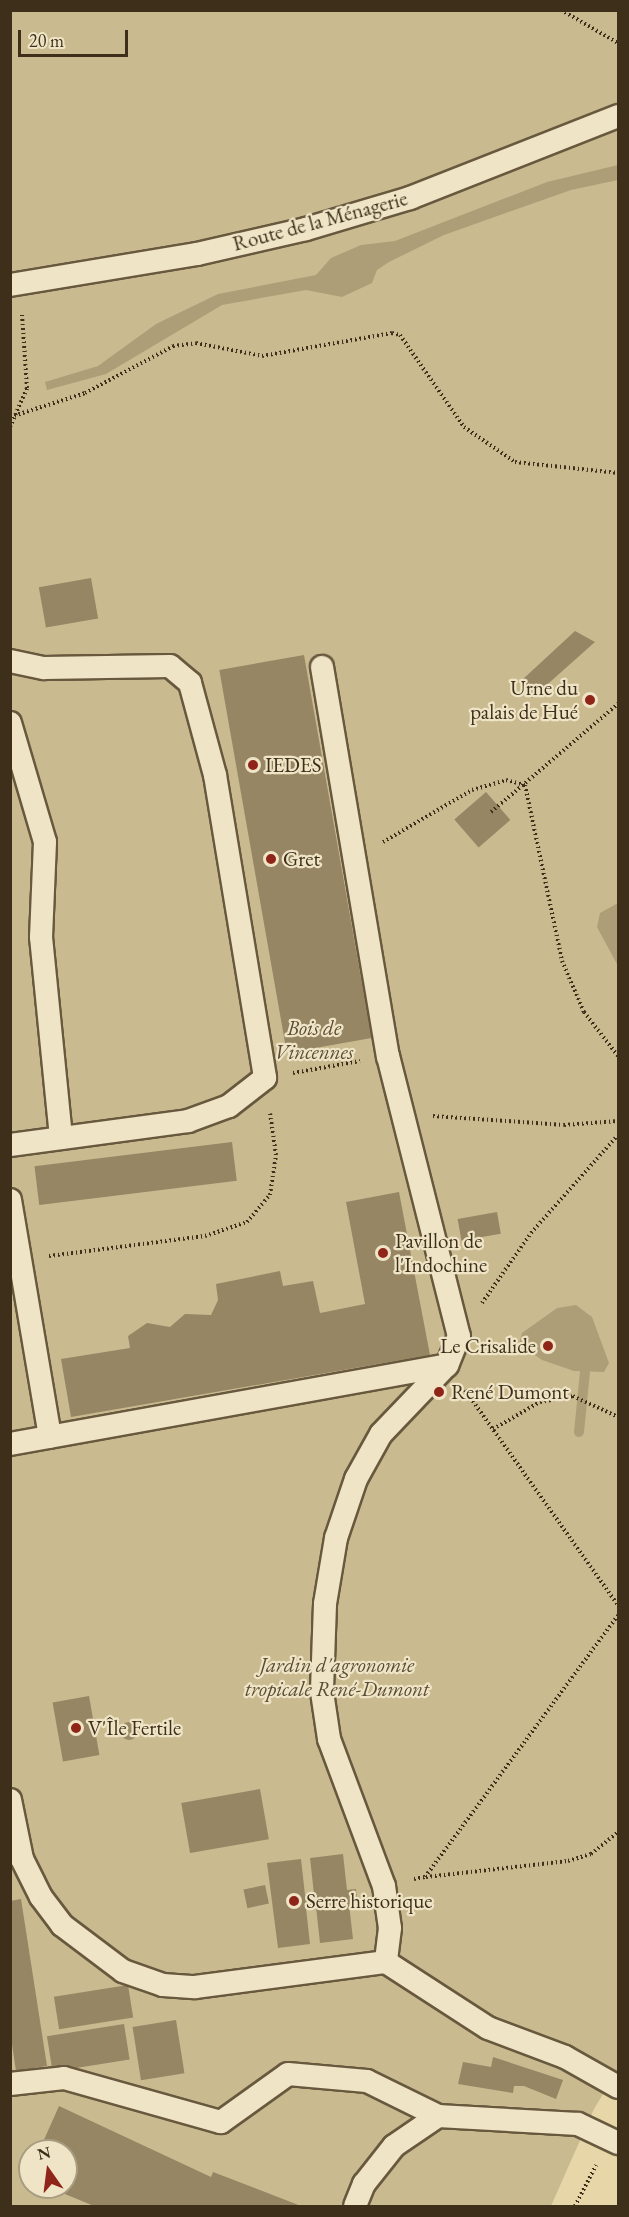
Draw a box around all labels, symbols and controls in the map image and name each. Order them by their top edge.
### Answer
scale bar [21,18,130,56]
text: 20 m [29,29,64,52]
street label: Route de la Ménagerie [230,186,410,256]
place label: Urne du palais de Hué [470,675,578,725]
marker: Urne du palais de Hué [583,693,597,707]
place label: IEDES [265,752,321,778]
marker: IEDES [246,758,260,772]
place label: Gret [283,846,320,872]
marker: Gret [264,852,278,866]
park label: Bois de Vincennes [275,1015,353,1065]
place label: Pavillon de l'Indochine [395,1228,487,1278]
marker: Pavillon de l'Indochine [376,1246,390,1260]
place label: Le Crisalide [440,1333,536,1359]
marker: Le Crisalide [541,1339,555,1353]
place label: René Dumont [451,1379,569,1405]
marker: René Dumont [432,1385,446,1399]
park label: Jardin d'agronomie tropicale René-Dumont [245,1652,429,1702]
place label: V'Île Fertile [88,1715,181,1741]
marker: V'Île Fertile [69,1721,83,1735]
place label: Serre historique [306,1888,432,1914]
marker: Serre historique [287,1894,301,1908]
north arrow [18,2139,78,2199]
text: N [35,2141,53,2165]

